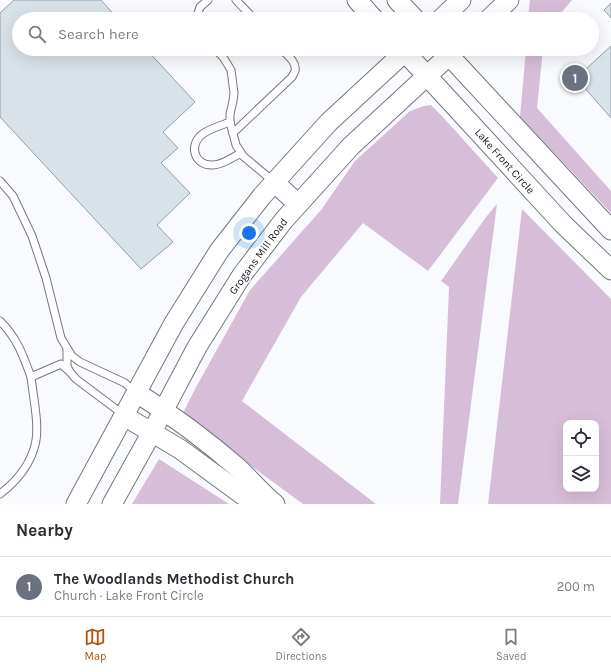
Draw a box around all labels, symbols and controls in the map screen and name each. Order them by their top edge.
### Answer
search box [12,12,599,56]
icon: search [26,23,48,45]
text: Search here [58,25,139,43]
pin: 1 [562,63,588,93]
street label: Lake Front Circle [472,126,538,197]
street label: Grogans Mill Road [226,216,290,297]
your location [239,223,259,243]
map controls [563,420,599,492]
button: locate [563,420,599,456]
button: layers [563,456,599,492]
text: Nearby [16,520,73,540]
text: The Woodlands Methodist Church [54,570,294,588]
text: 1 [27,579,31,594]
text: 200 m [557,579,595,594]
text: Church · Lake Front Circle [54,588,204,603]
tab: Map [84,626,106,663]
tab: Directions [275,626,327,663]
tab: Saved [496,626,527,663]

